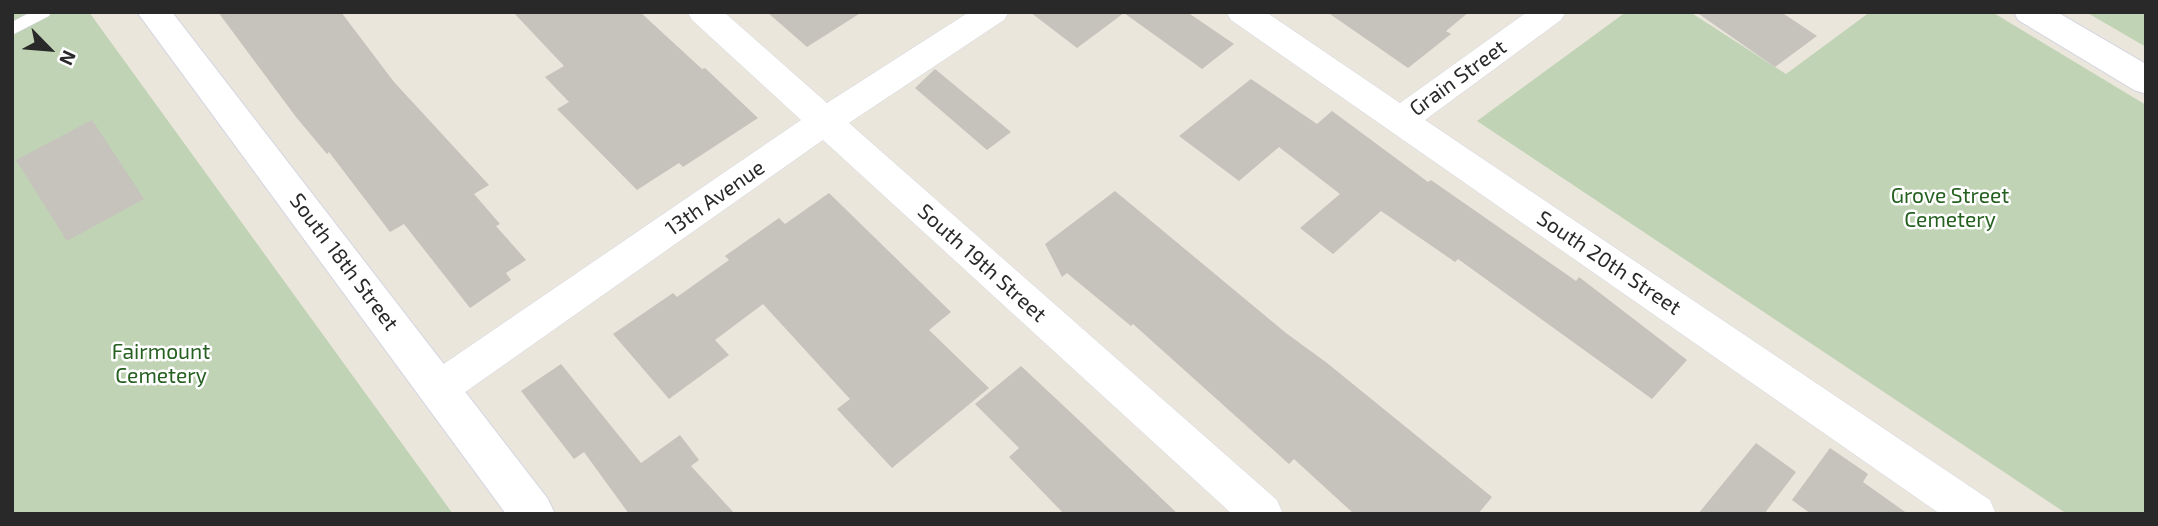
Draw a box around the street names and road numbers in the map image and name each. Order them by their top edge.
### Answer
street label: Grain Street [1405,34,1511,122]
street label: 13th Avenue [661,155,769,241]
street label: South 18th Street [284,189,404,335]
street label: South 19th Street [913,199,1051,327]
street label: South 20th Street [1532,206,1686,320]

